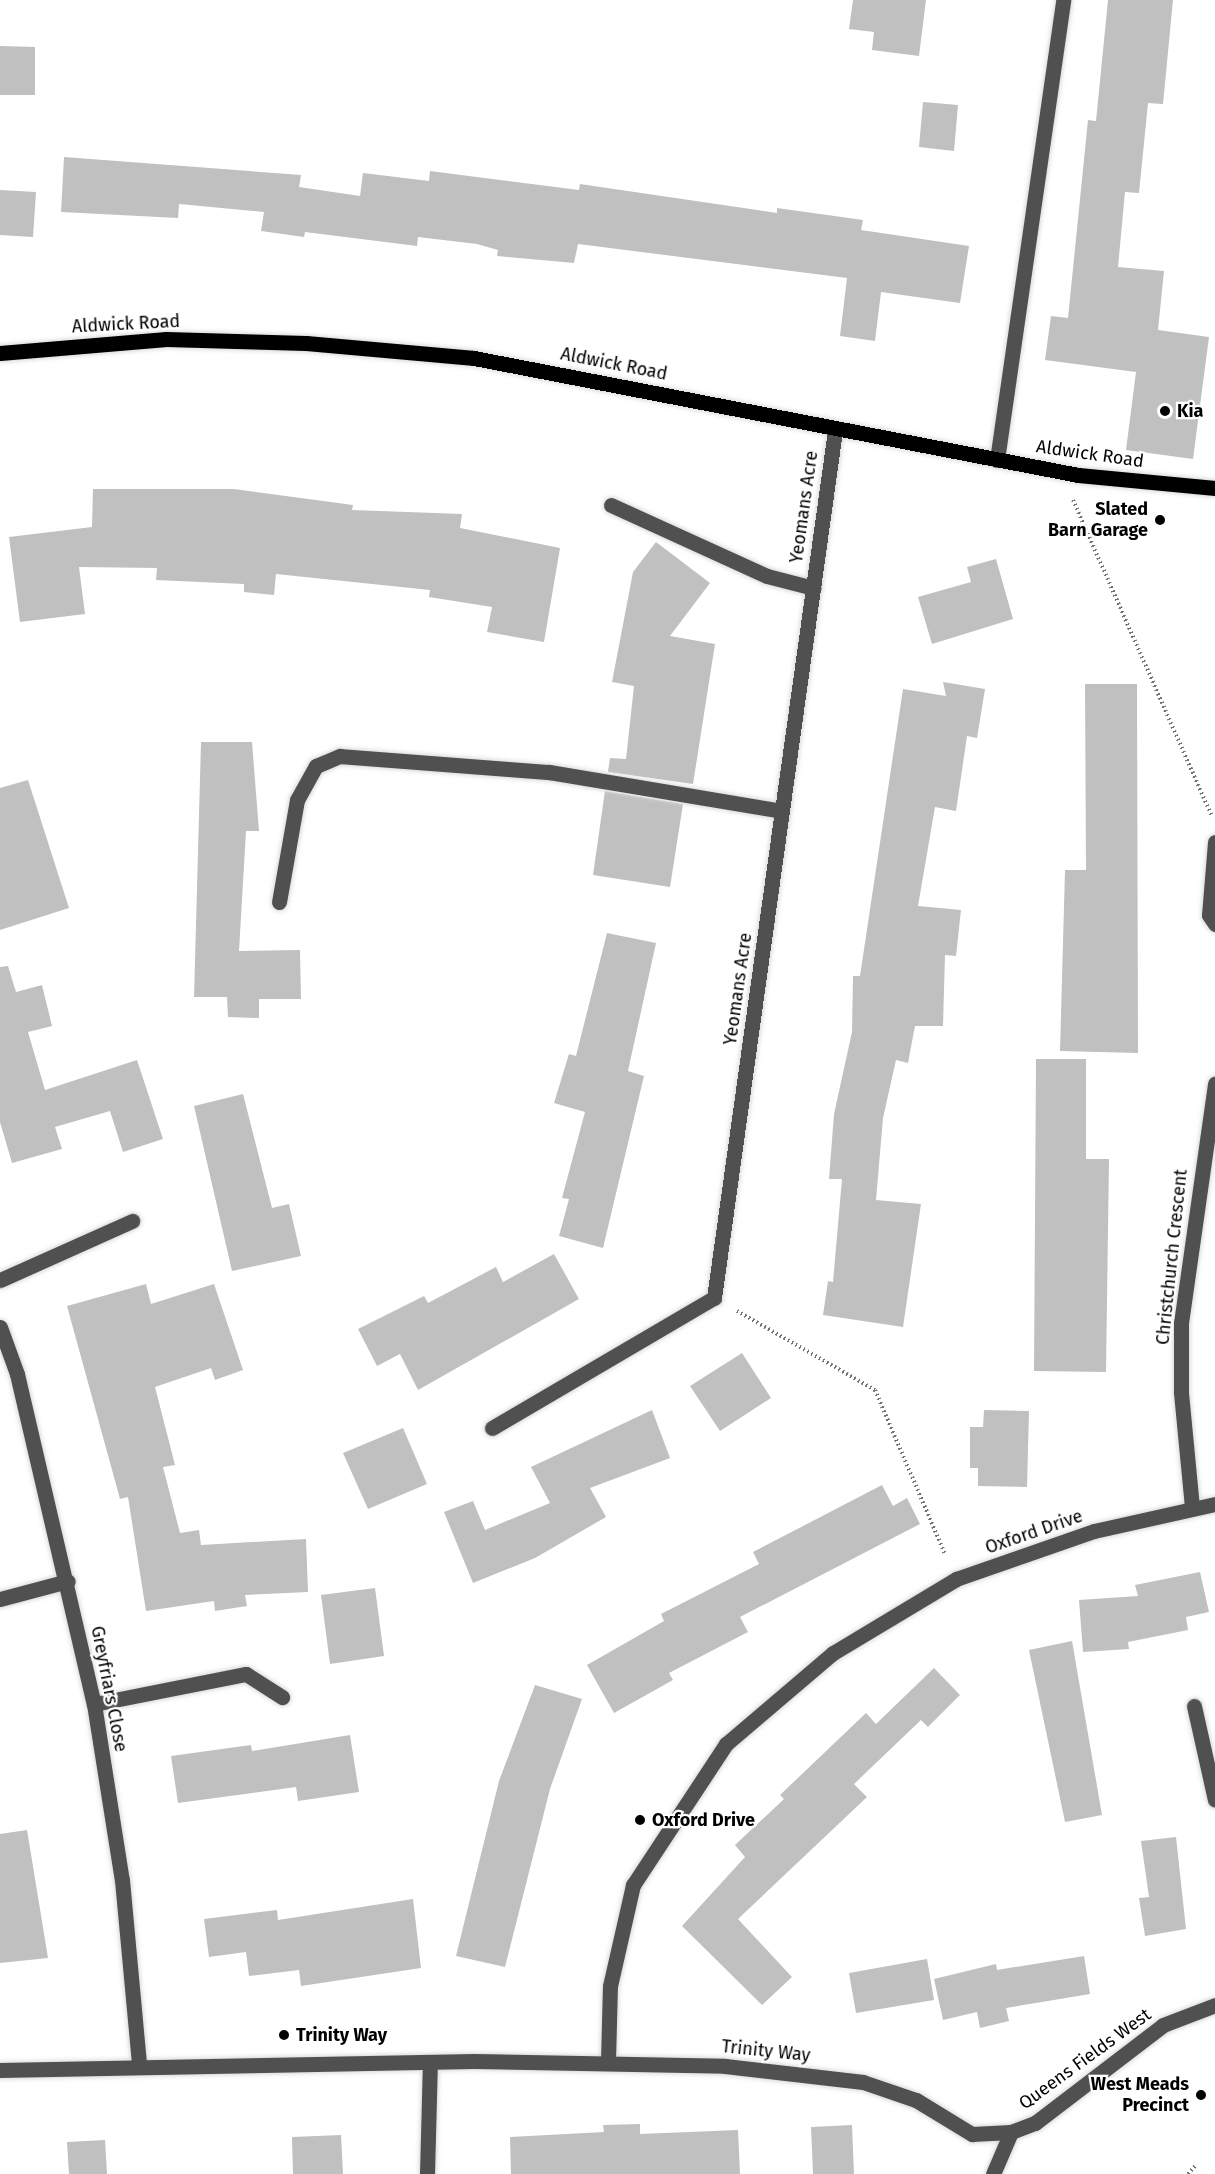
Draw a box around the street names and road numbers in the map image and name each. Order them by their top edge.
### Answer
street label: Aldwick Road [71,310,181,338]
street label: Aldwick Road [559,343,669,385]
street label: Aldwick Road [1035,436,1145,472]
street label: Yeomans Acre [785,449,823,565]
street label: Yeomans Acre [719,931,757,1047]
street label: Christchurch Crescent [1152,1168,1192,1346]
street label: Oxford Drive [982,1505,1086,1559]
street label: Greyfriars Close [86,1624,132,1754]
street label: Queens Fields West [1015,2004,1155,2114]
street label: Trinity Way [721,2036,811,2066]

